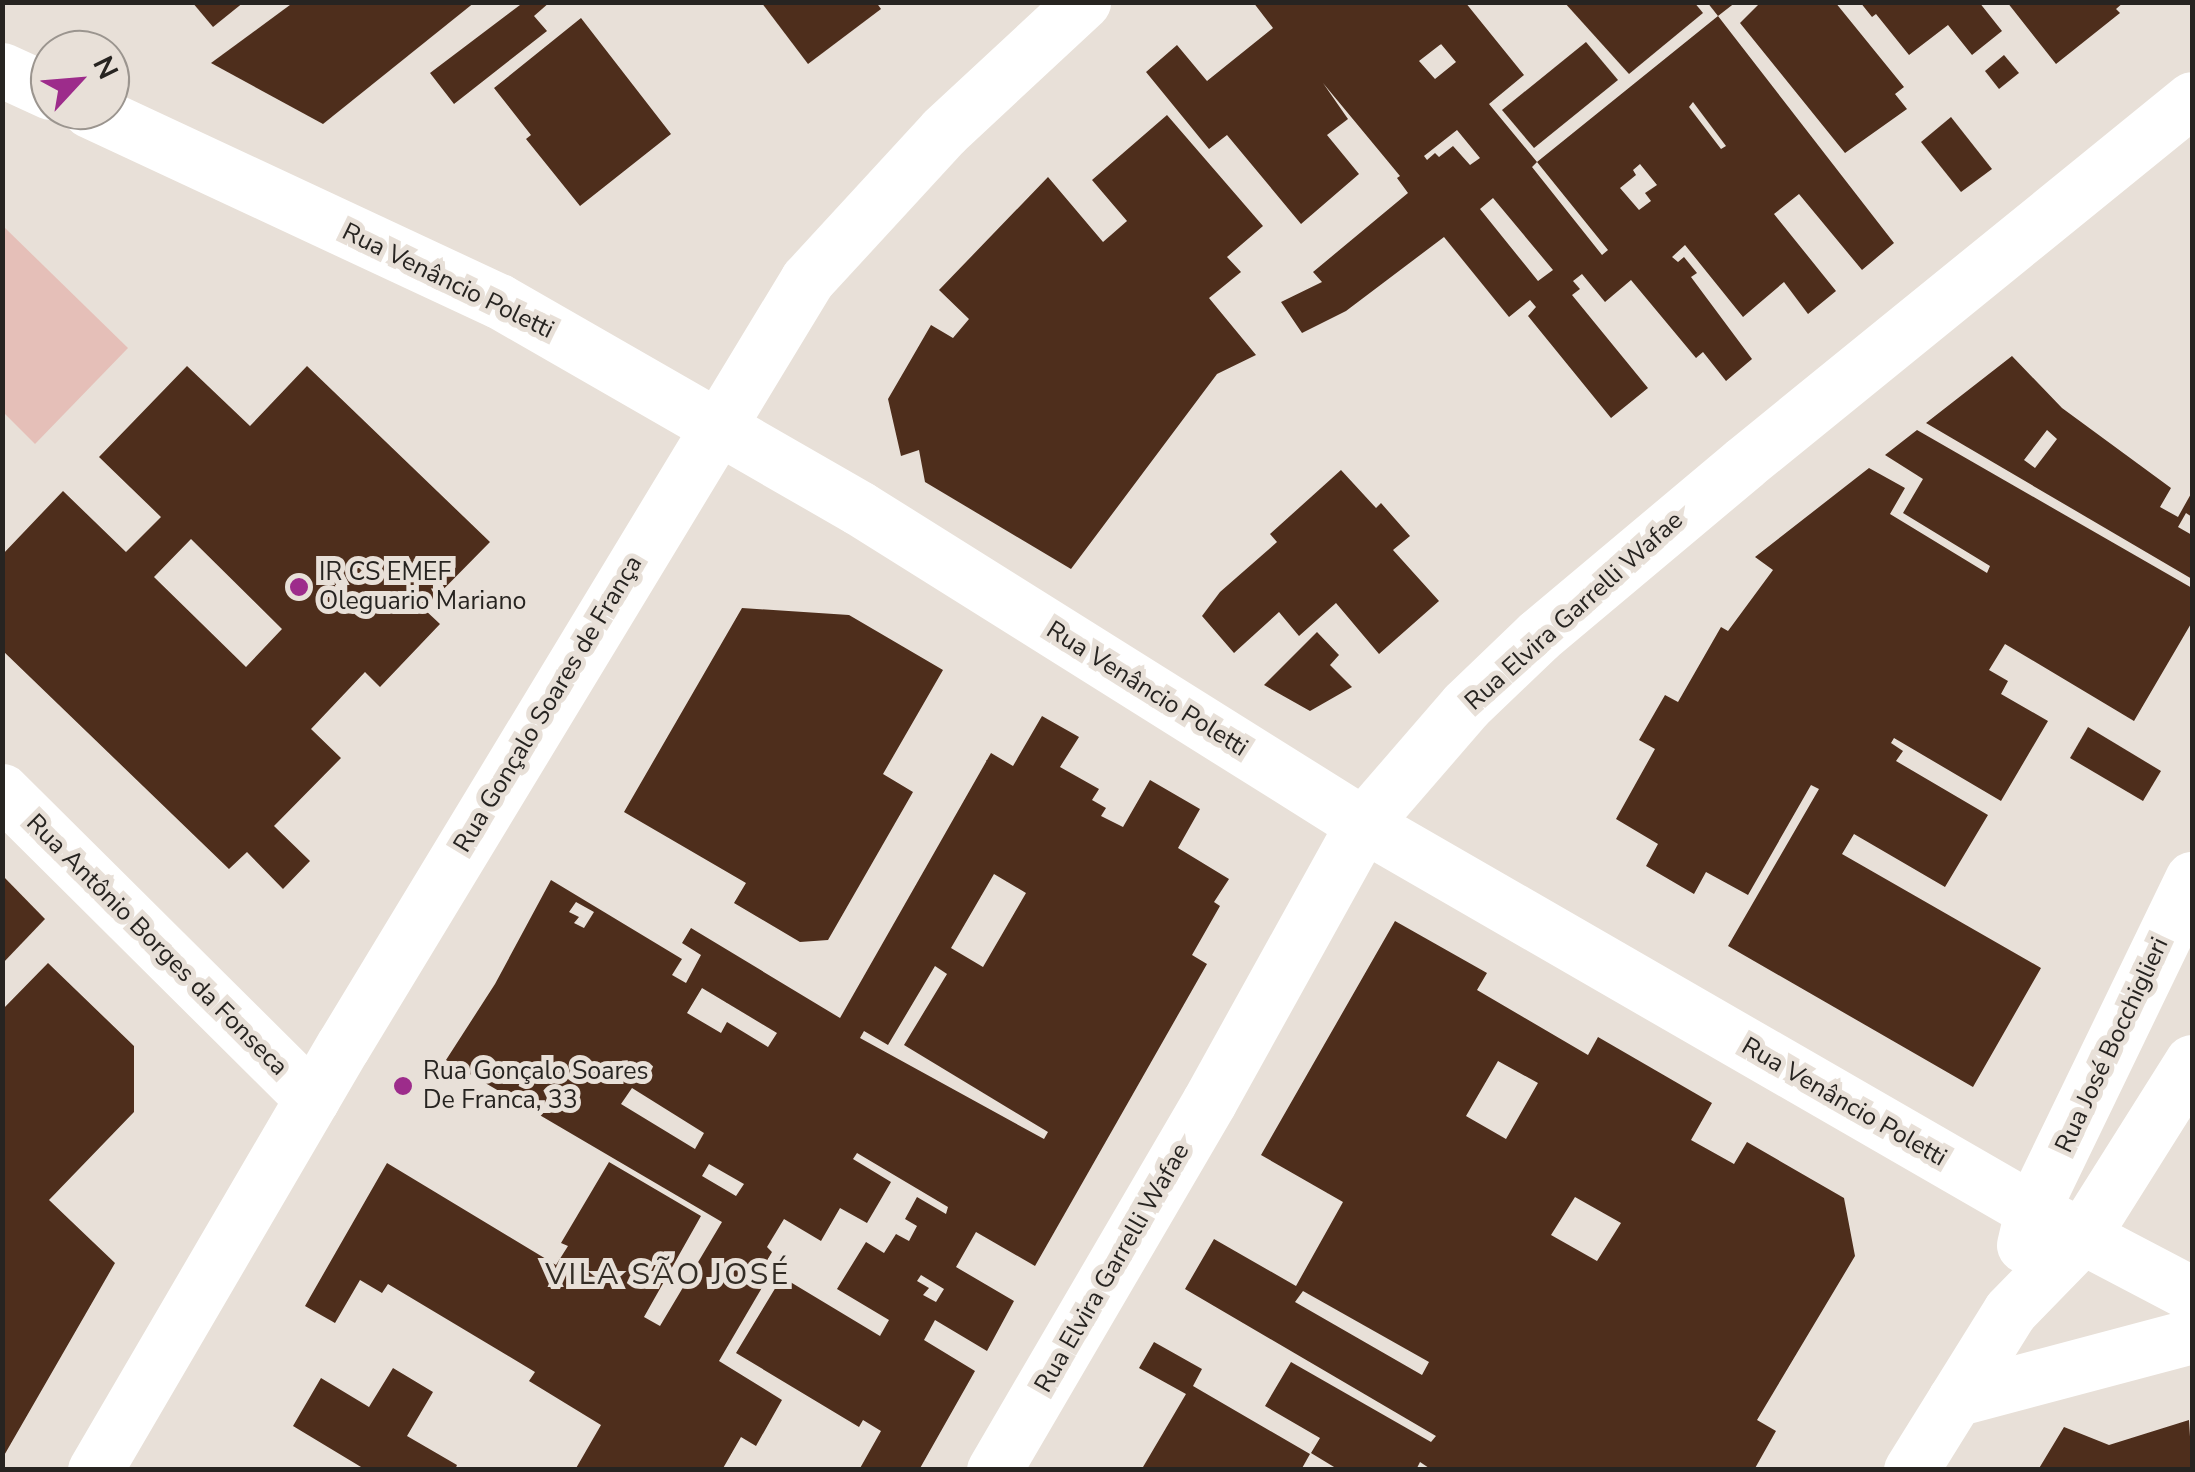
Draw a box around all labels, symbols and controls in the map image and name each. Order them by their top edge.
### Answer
north arrow [30,30,130,130]
text: N [83,50,127,85]
street label: Rua Venâncio Poletti [337,217,559,345]
street label: Rua Elvira Garrelli Wafae [1459,505,1689,717]
street label: Rua Gonçalo Soares de França [447,550,649,858]
place label: IR CS EMEF Oleguario Mariano [319,558,526,617]
marker: IR CS EMEF Oleguario Mariano [288,576,310,598]
street label: Rua Venâncio Poletti [1041,615,1253,763]
street label: Rua Antônio Borges da Fonseca [20,808,294,1082]
street label: Rua José Bocchiglieri [2049,933,2175,1157]
street label: Rua Venâncio Poletti [1736,1031,1952,1173]
place label: Rua Gonçalo Soares De Franca, 33 [423,1057,649,1116]
marker: Rua Gonçalo Soares De Franca, 33 [392,1075,414,1097]
street label: Rua Elvira Garrelli Wafae [1028,1138,1196,1398]
district label: VILA SÃO JOSÉ [545,1257,791,1293]

